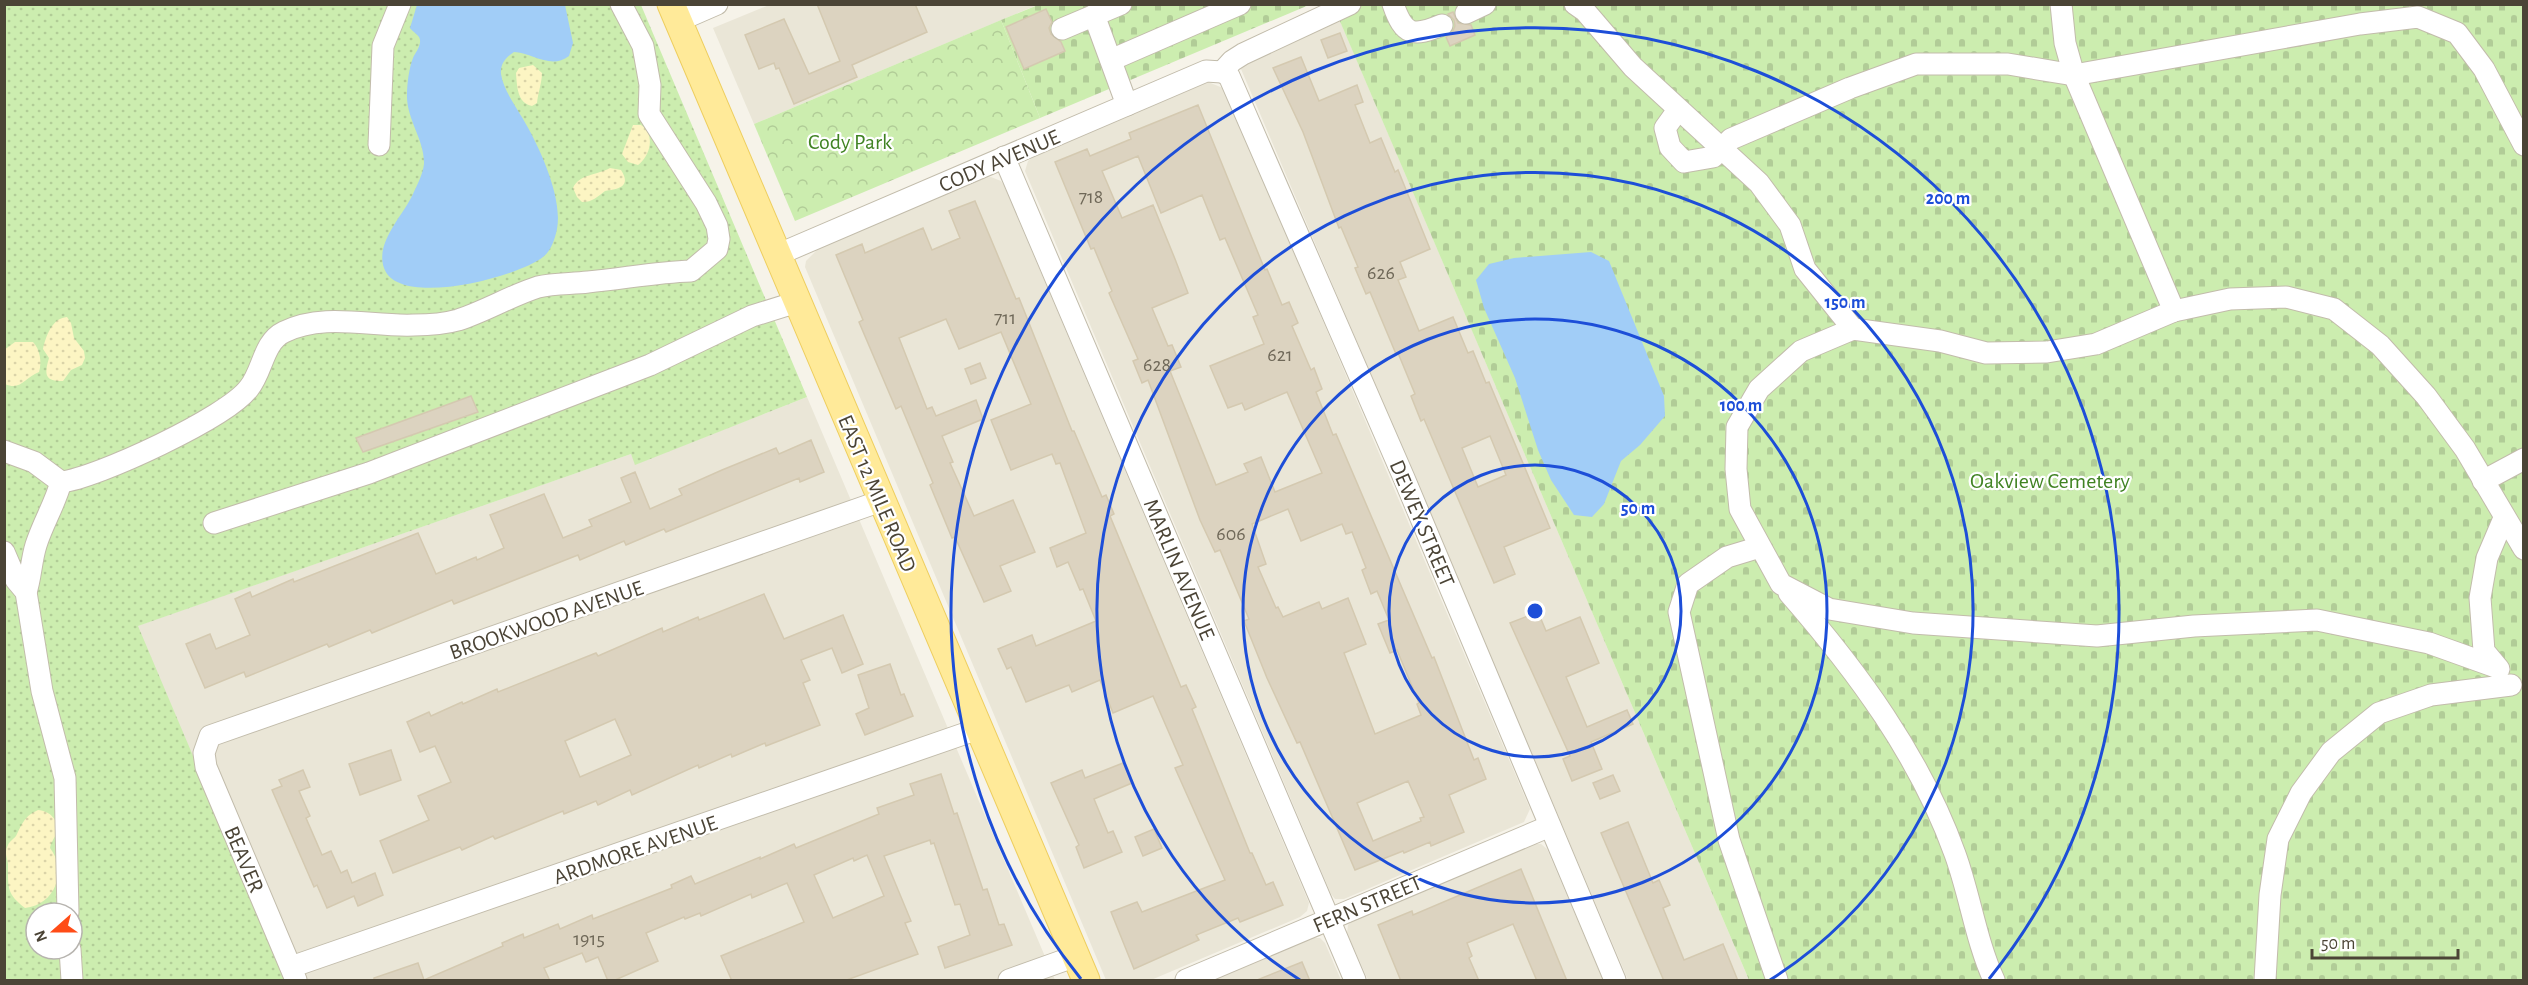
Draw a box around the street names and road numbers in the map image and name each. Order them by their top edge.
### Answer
street label: CODY AVENUE [936,125,1063,196]
street label: EAST 12 MILE ROAD [834,412,920,575]
street label: DEWEY STREET [1386,457,1459,590]
street label: MARLIN AVENUE [1140,496,1219,643]
street label: BROOKWOOD AVENUE [447,576,646,663]
street label: ARDMORE AVENUE [551,811,720,888]
street label: BEAVER [220,823,268,896]
street label: FERN STREET [1310,871,1425,937]

